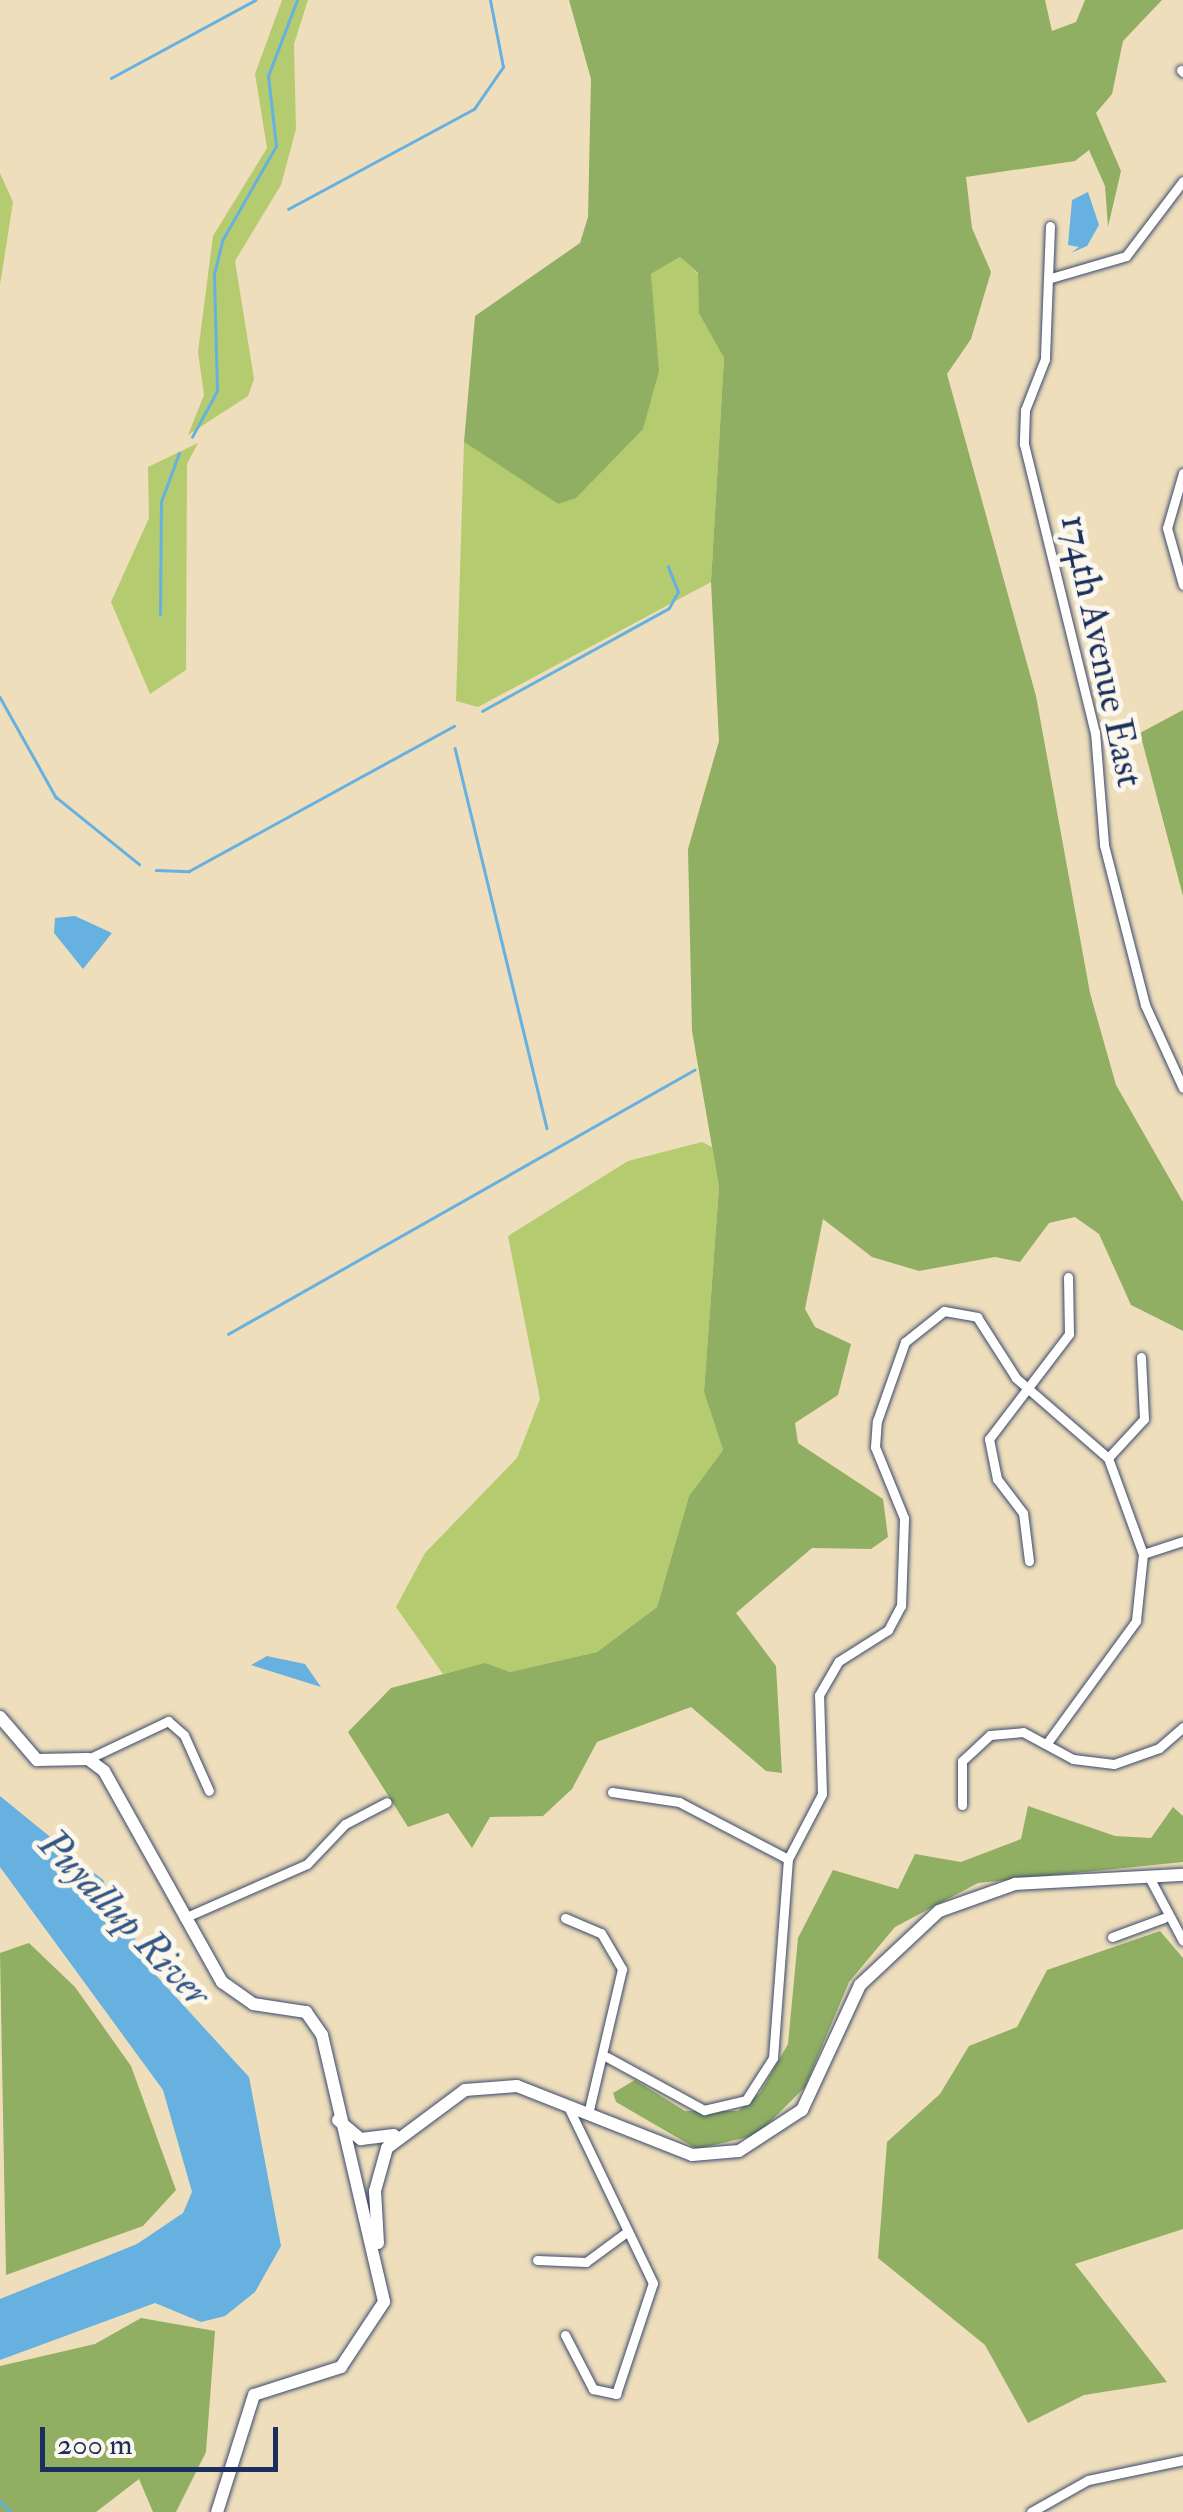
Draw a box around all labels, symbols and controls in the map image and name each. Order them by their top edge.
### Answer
street label: 174th Avenue East [1050,511,1152,791]
water label: Puyallup River [28,1821,220,2017]
scale bar [45,2407,282,2469]
text: 200 m [57,2426,133,2463]

